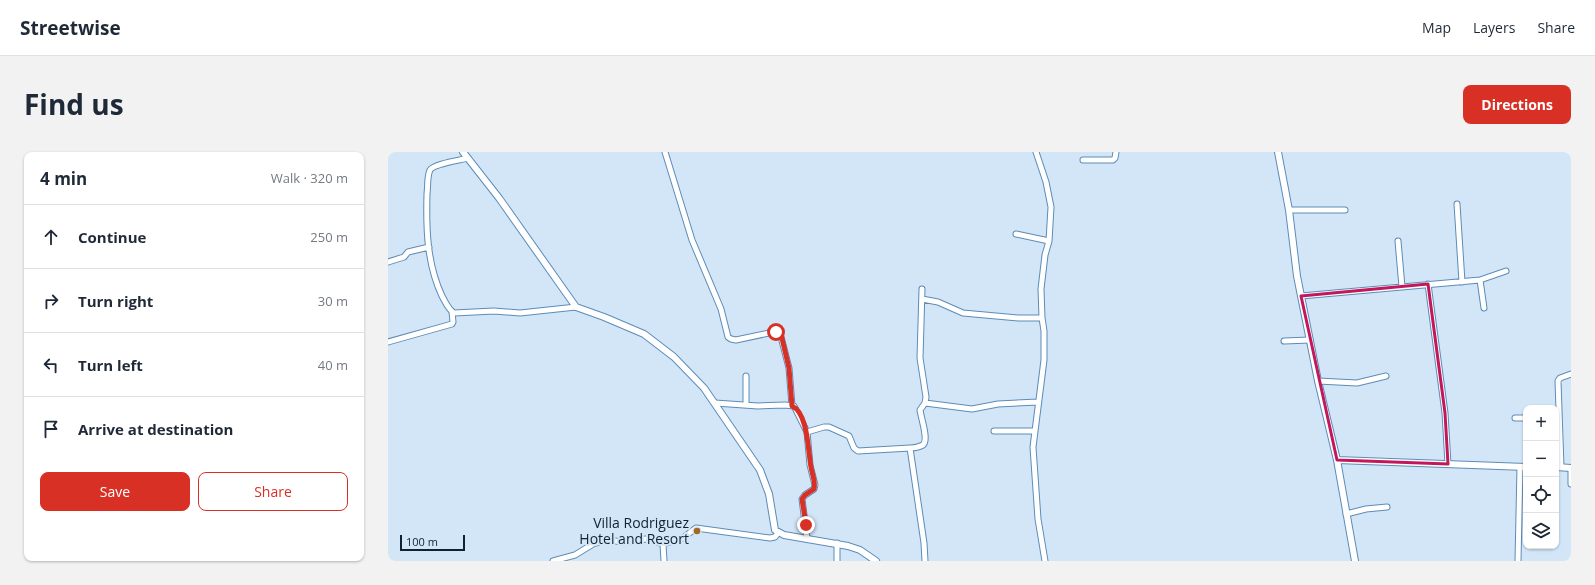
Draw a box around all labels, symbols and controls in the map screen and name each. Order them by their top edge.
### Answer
text: Streetwise [20,15,121,41]
text: Map [1422,18,1451,37]
text: Layers [1473,18,1515,37]
text: Share [1537,18,1575,37]
text: Find us [24,85,124,123]
button: Directions [1463,85,1571,124]
text: 4 min [40,167,87,190]
text: Walk · 320 m [271,169,348,187]
icon: ahead [40,226,62,248]
text: Continue [78,227,146,247]
text: 250 m [310,228,348,246]
icon: right [40,290,62,312]
text: Turn right [78,291,153,311]
text: 30 m [318,292,348,310]
route start [767,323,785,341]
icon: left [40,354,62,376]
text: Turn left [78,355,143,375]
text: 40 m [318,356,348,374]
map controls [1523,405,1559,549]
button: + [1523,405,1559,441]
icon: arrive [40,418,62,440]
text: Arrive at destination [78,419,233,439]
button: − [1523,441,1559,477]
button: Save [40,472,190,511]
button: Share [198,472,348,511]
button: locate [1523,477,1559,513]
place label: Villa Rodriguez Hotel and Resort [579,513,689,548]
button: layers [1523,513,1559,549]
route end [797,516,815,534]
marker: Villa Rodriguez Hotel and Resort [692,526,702,536]
scale bar [400,533,465,552]
text: 100 m [406,534,438,549]

